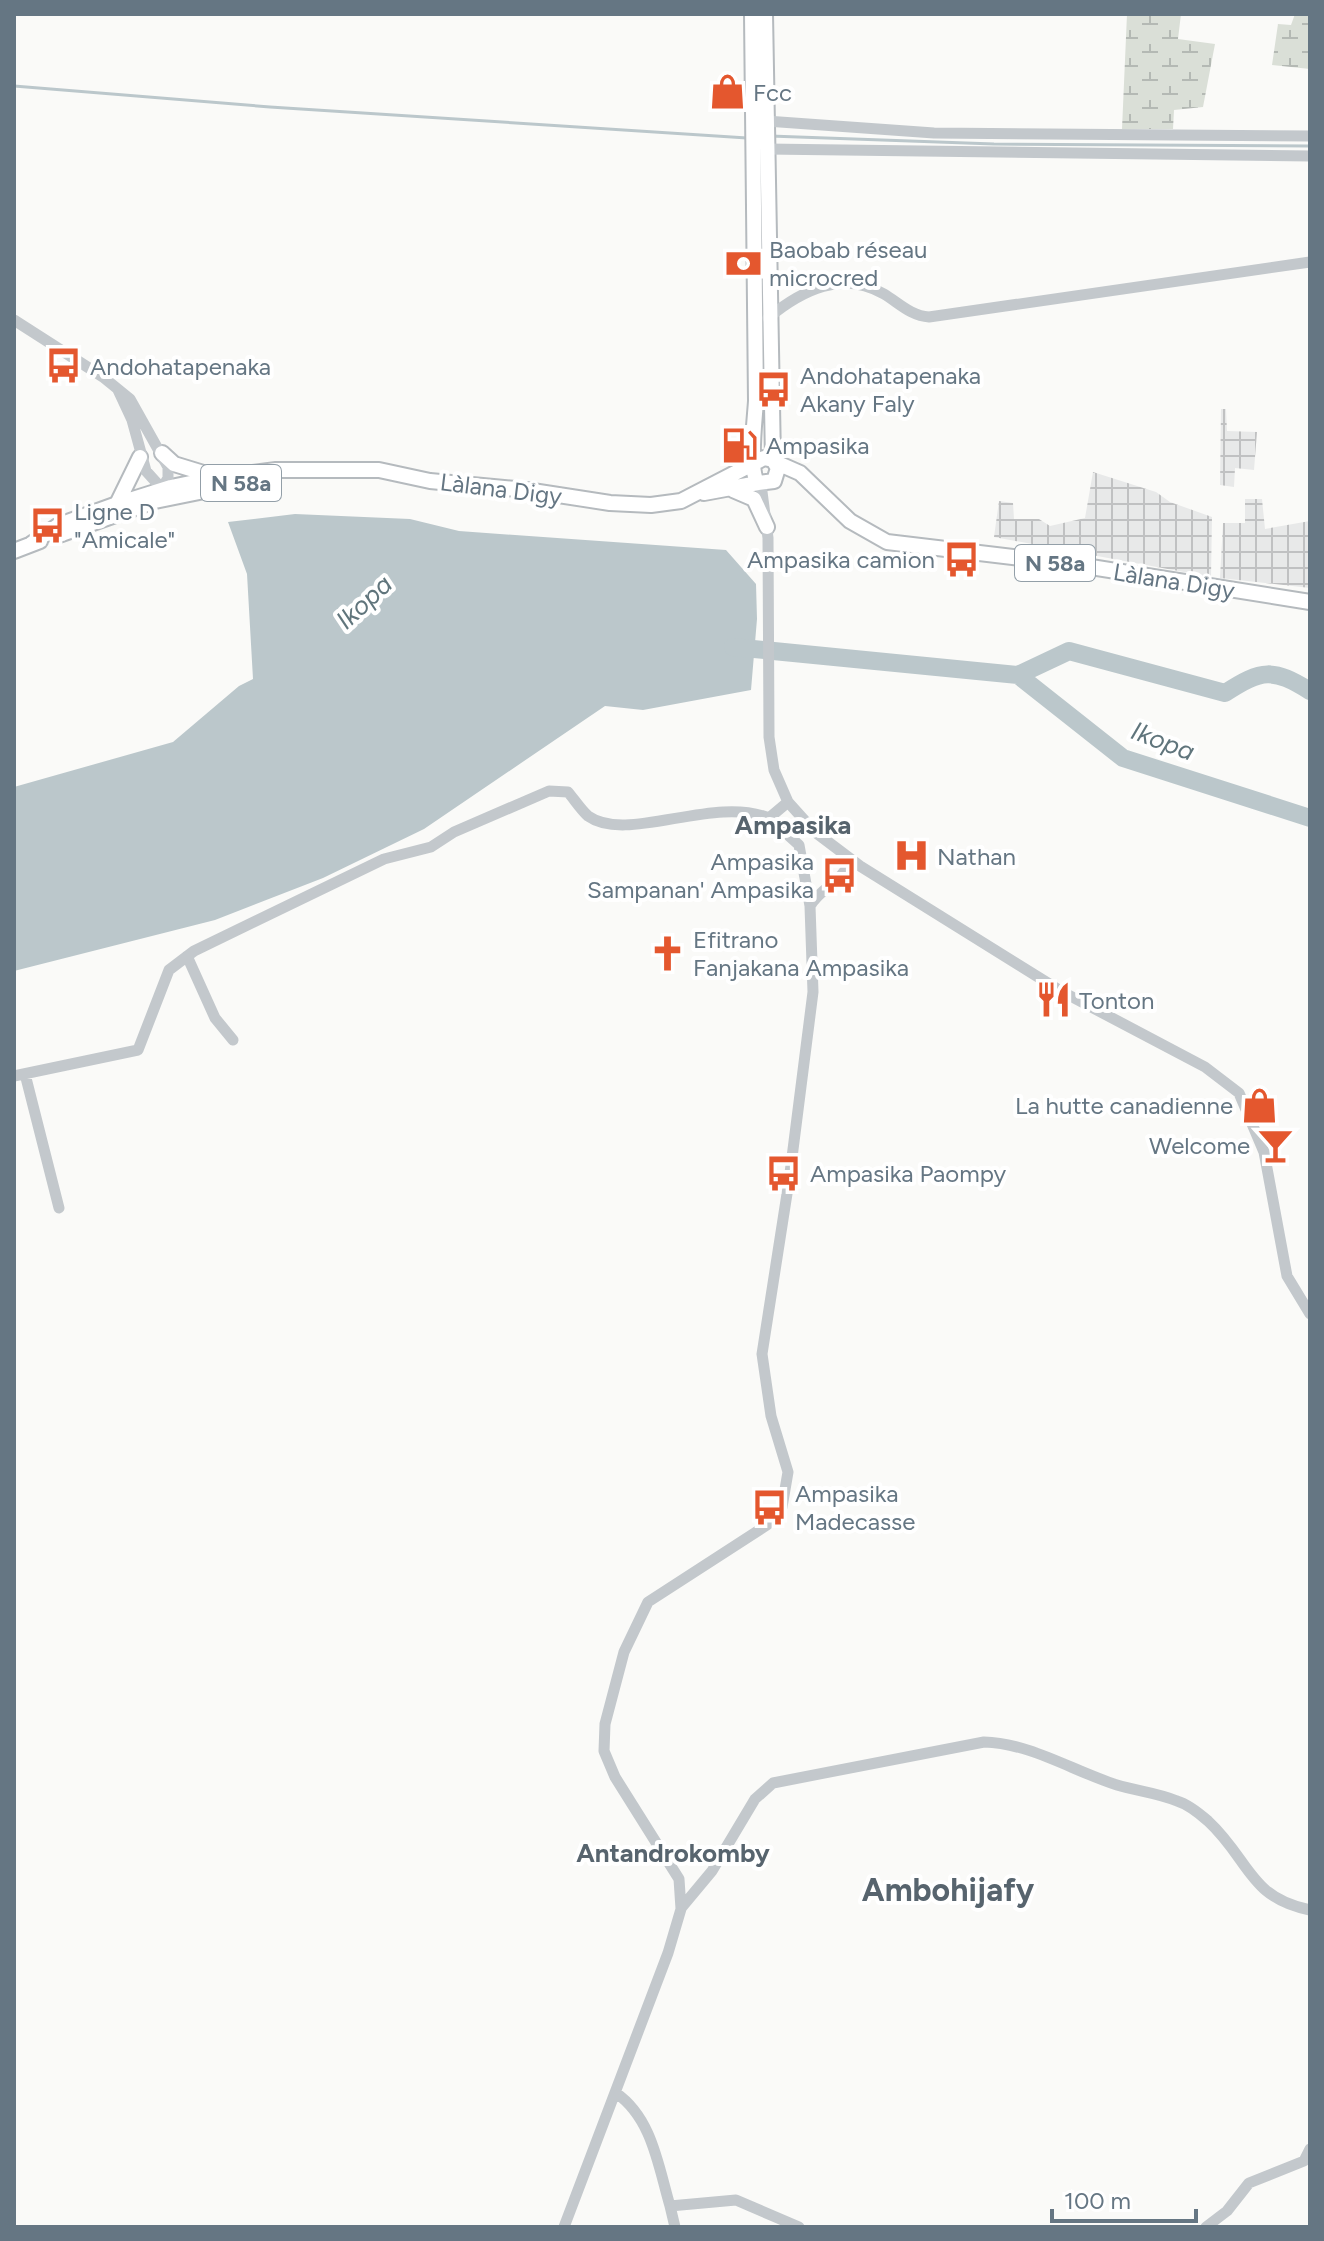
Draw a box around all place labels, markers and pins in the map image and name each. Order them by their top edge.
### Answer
shop icon: Fcc [708,73,746,111]
place label: Fcc [753,78,792,107]
place label: Baobab réseau microcred [769,235,927,292]
bank icon: Baobab réseau microcred [724,244,762,282]
bus stop icon: Andohatapenaka [45,347,83,385]
place label: Andohatapenaka [90,352,271,381]
place label: Andohatapenaka Akany Faly [800,361,981,418]
bus stop icon: Andohatapenaka Akany Faly [755,370,793,408]
fuel station icon: Ampasika [721,426,759,464]
place label: Ampasika [766,431,869,460]
place label: Ligne D "Amicale" [74,497,175,554]
bus stop icon: Ligne D "Amicale" [29,506,67,544]
bus stop icon: Ampasika camion [942,540,980,578]
place label: Ampasika camion [747,545,935,574]
hospital icon: Nathan [892,837,930,875]
place label: Nathan [937,842,1016,871]
place label: Ampasika Sampanan' Ampasika [587,847,814,904]
bus stop icon: Ampasika Sampanan' Ampasika [821,856,859,894]
place label: Efitrano Fanjakana Ampasika [693,925,909,982]
church icon: Efitrano Fanjakana Ampasika [648,934,686,972]
restaurant icon: Tonton [1034,981,1072,1019]
place label: Tonton [1079,986,1154,1015]
shop icon: La hutte canadienne [1240,1086,1278,1124]
place label: La hutte canadienne [1015,1091,1233,1120]
bar icon: Welcome [1257,1126,1295,1164]
place label: Welcome [1149,1131,1250,1160]
bus stop icon: Ampasika Paompy [765,1154,803,1192]
place label: Ampasika Paompy [810,1159,1006,1188]
place label: Ampasika Madecasse [795,1479,915,1536]
bus stop icon: Ampasika Madecasse [750,1488,788,1526]

